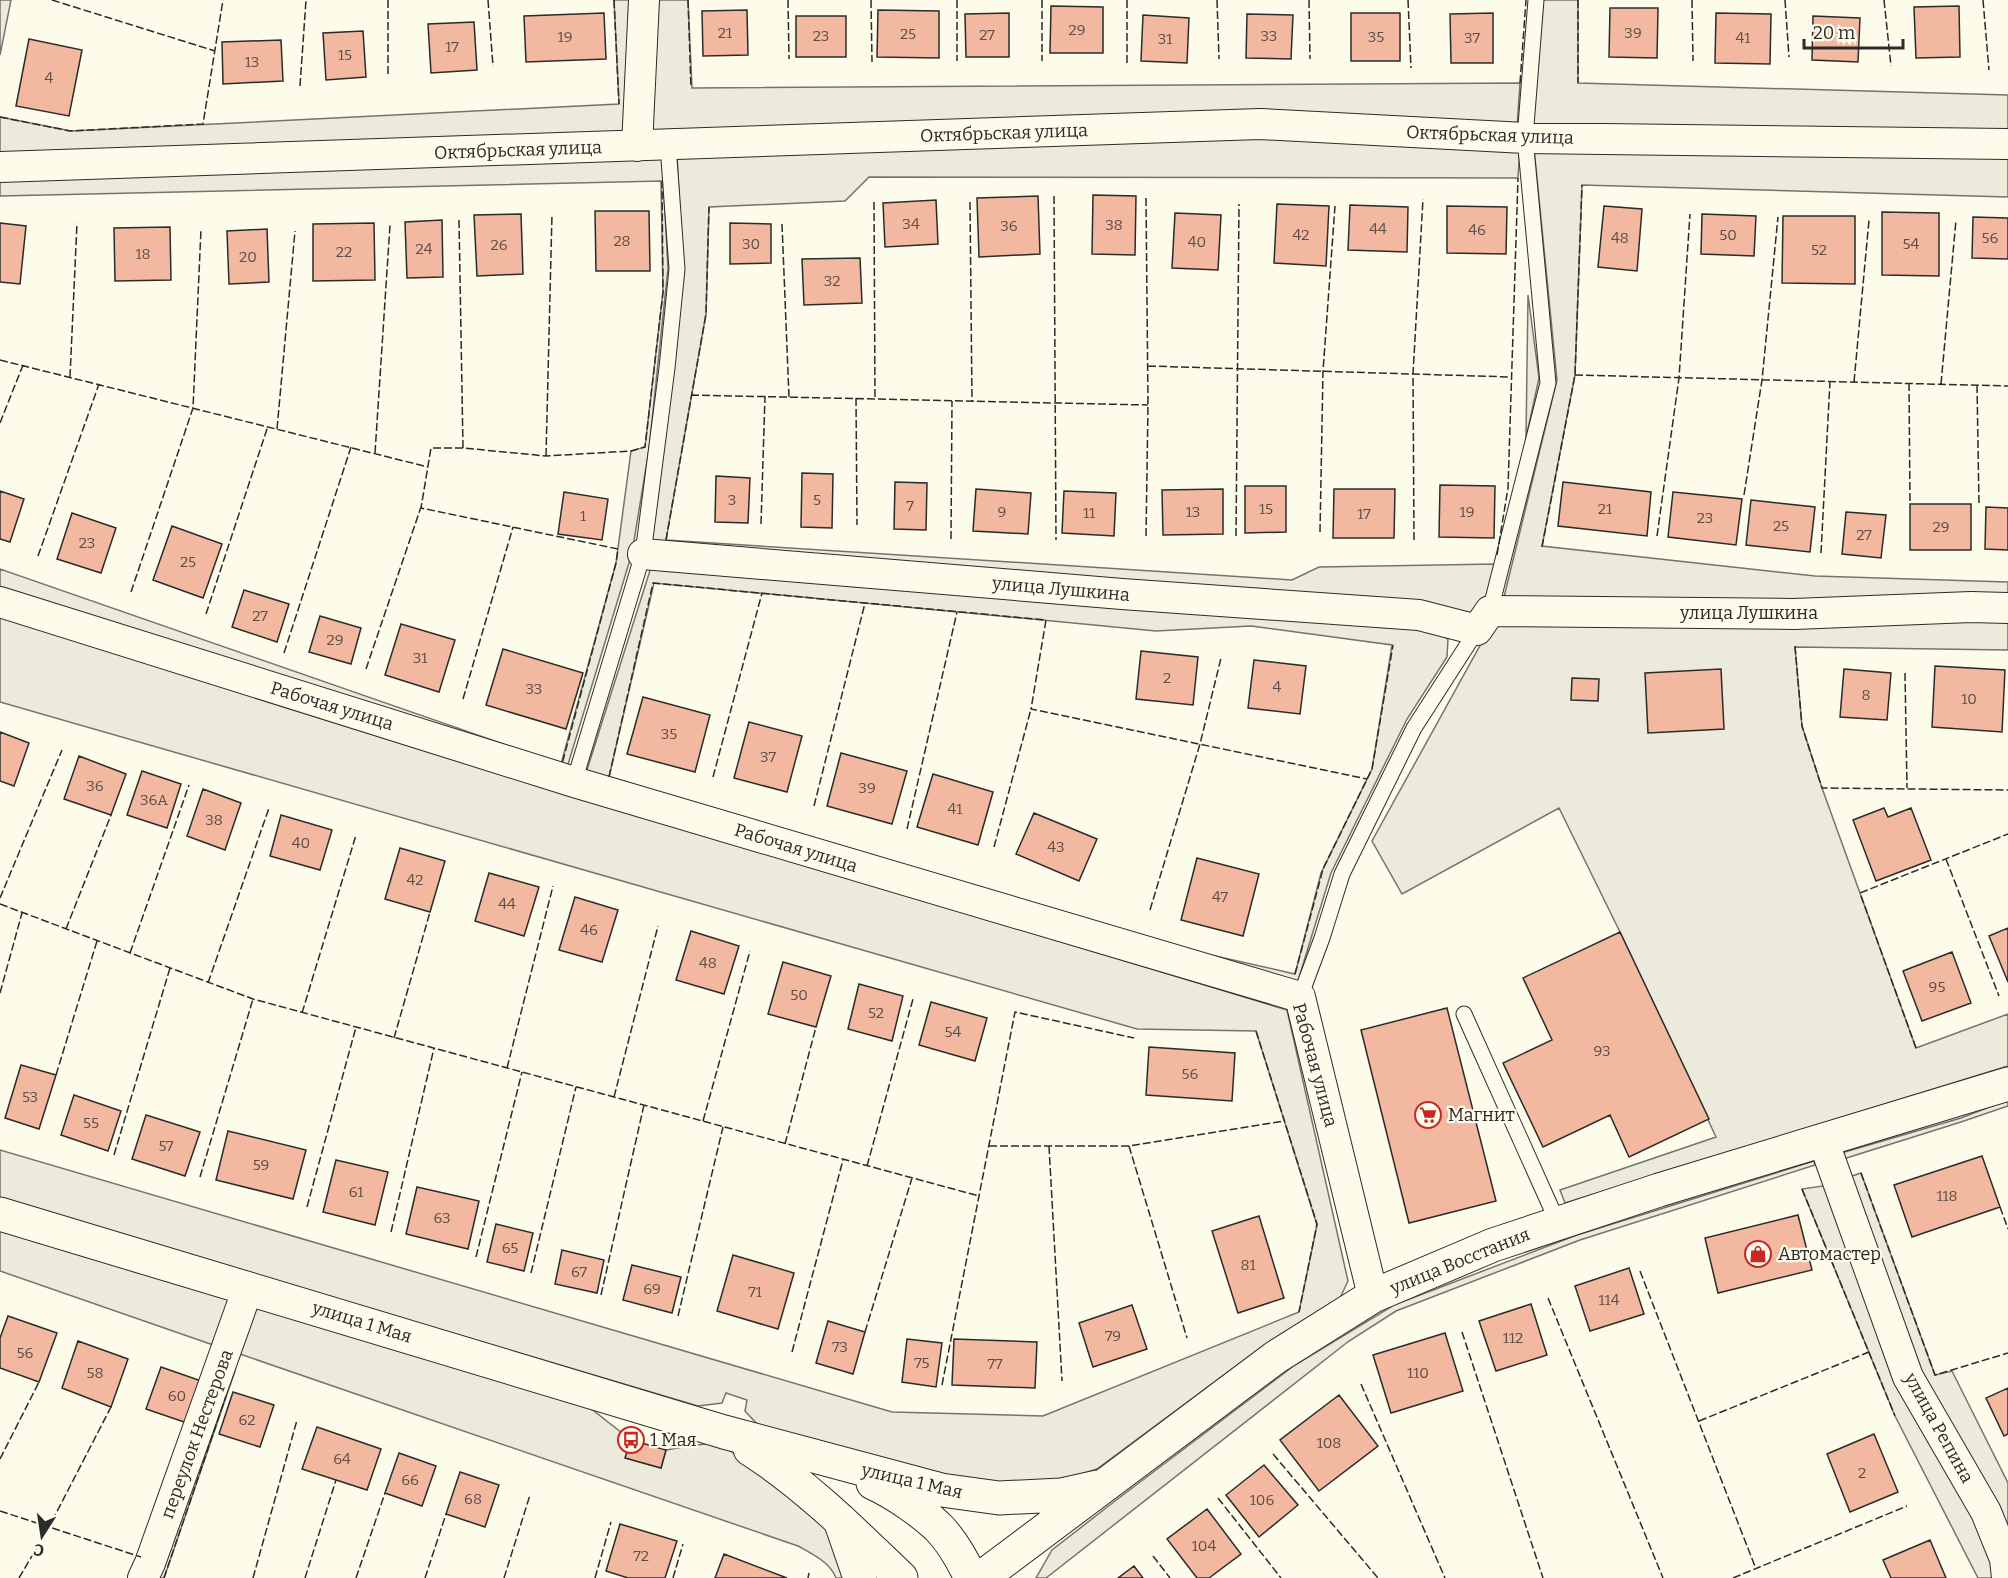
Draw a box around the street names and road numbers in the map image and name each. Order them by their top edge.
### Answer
street label: Октябрьская улица [920,119,1088,147]
street label: Октябрьская улица [1406,121,1574,149]
street label: Октябрьская улица [434,136,602,164]
street label: улица Лушкина [990,572,1131,606]
street label: улица Лушкина [1679,602,1818,624]
street label: Рабочая улица [268,677,396,735]
street label: Рабочая улица [732,819,860,877]
street label: Рабочая улица [1288,1001,1342,1130]
street label: улица Восстания [1386,1223,1533,1299]
street label: улица 1 Мая [309,1296,415,1348]
street label: переулок Нестерова [156,1346,238,1522]
street label: улица Репина [1899,1368,1978,1487]
street label: улица 1 Мая [858,1458,965,1503]

